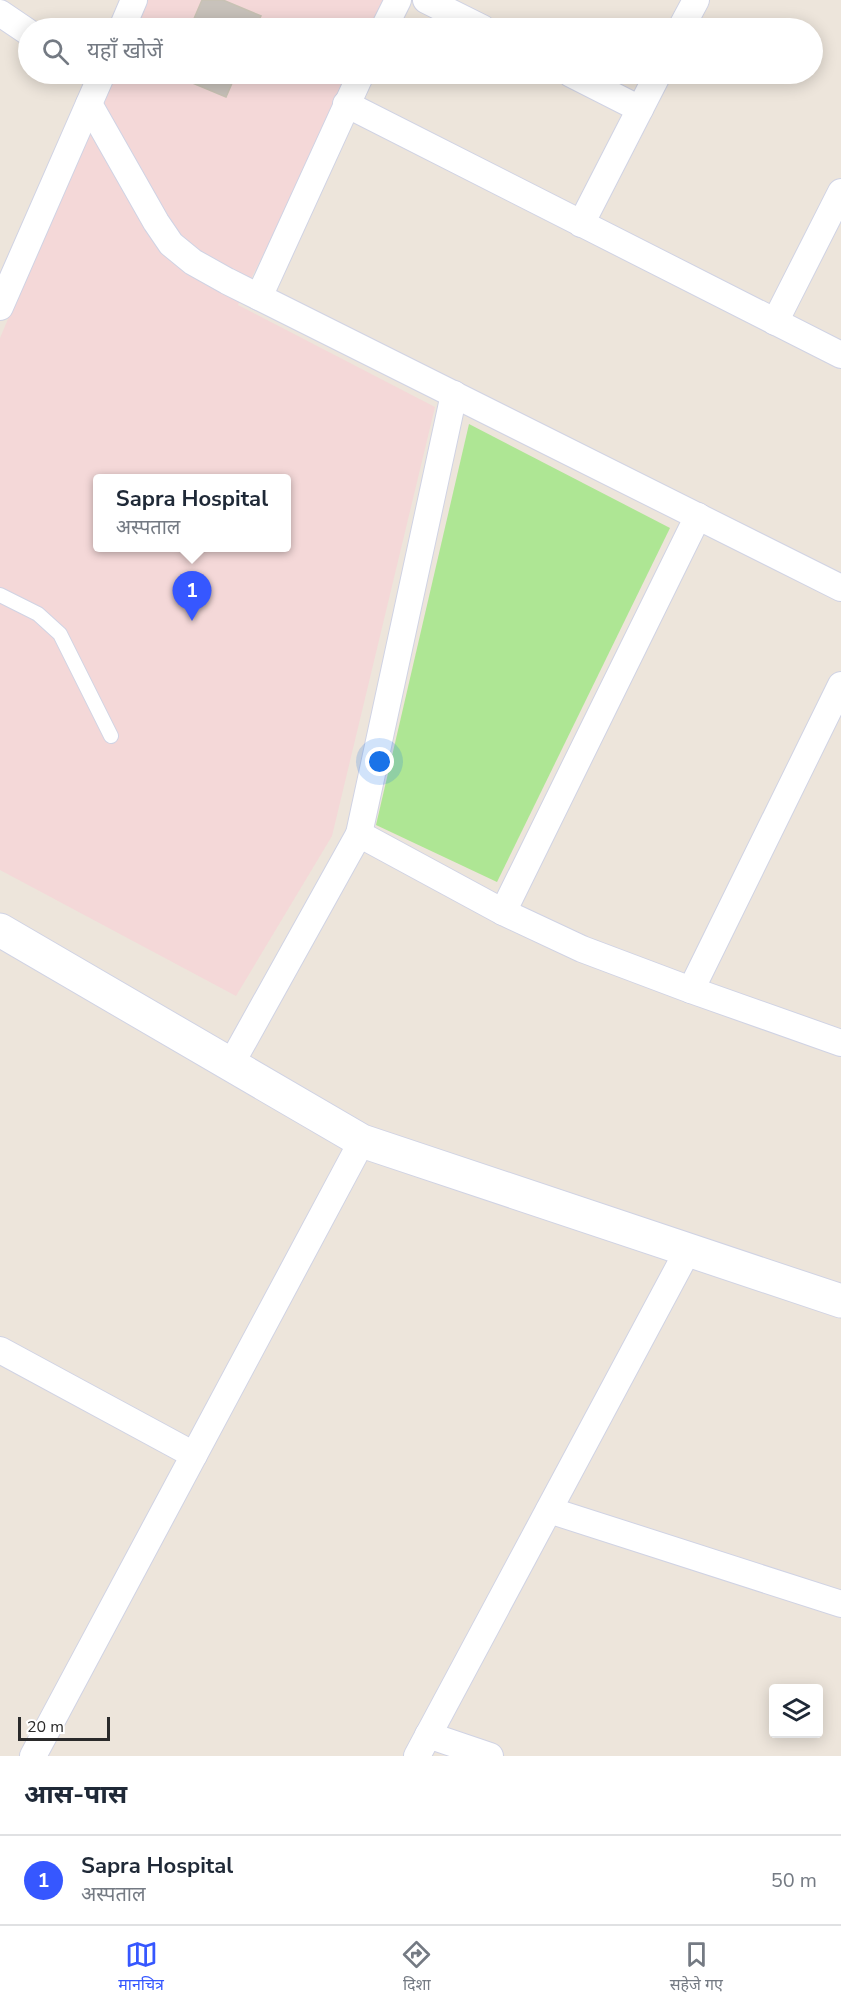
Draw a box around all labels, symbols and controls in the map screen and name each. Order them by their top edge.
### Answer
search box [18,18,823,84]
icon: search [39,35,72,68]
text: यहाँ खोजें [87,36,163,66]
popup [93,474,291,552]
text: Sapra Hospital [116,484,268,514]
text: अस्पताल [116,514,180,541]
pin: 1 [172,572,212,621]
your location [365,747,394,776]
map controls [769,1684,823,1738]
button: layers [769,1684,823,1738]
scale bar [18,1714,110,1742]
text: 20 m [27,1716,64,1738]
text: आस-पास [24,1777,127,1812]
text: Sapra Hospital [81,1851,233,1881]
text: 1 [38,1867,50,1894]
text: 50 m [771,1867,817,1894]
text: अस्पताल [81,1881,146,1908]
tab: मानचित्र [118,1938,164,1997]
tab: दिशा [400,1938,433,1997]
tab: सहेजे गए [670,1938,723,1997]

